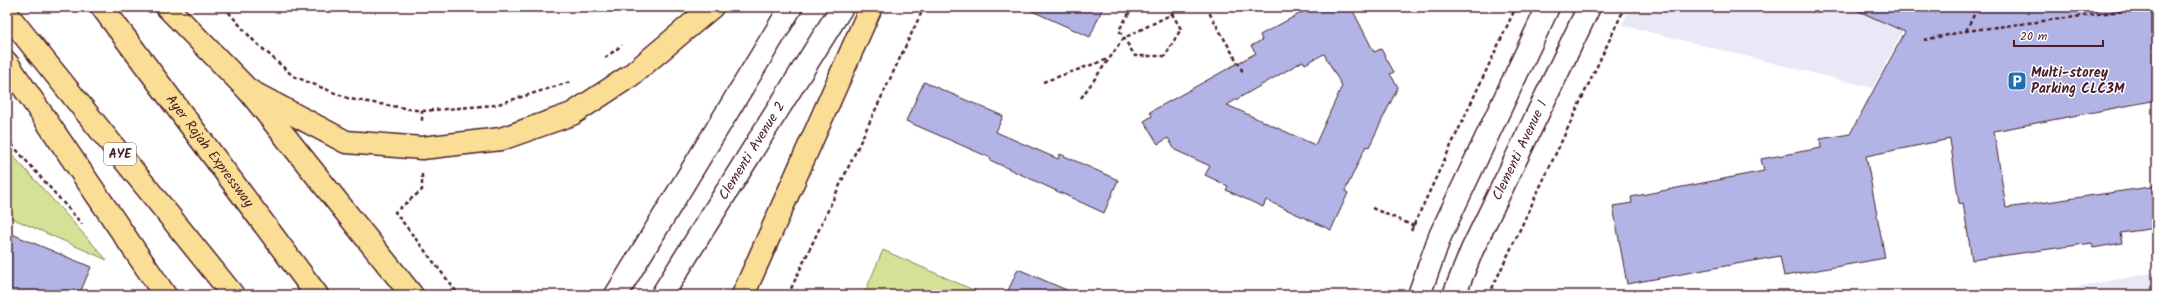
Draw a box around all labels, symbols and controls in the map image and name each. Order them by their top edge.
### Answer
scale bar [2014,22,2103,48]
text: 20 m [2020,27,2048,46]
place label: Multi-storey Parking CLC3M [2031,62,2125,100]
parking icon: Multi-storey Parking CLC3M [2006,70,2028,92]
street label: Ayer Rajah Expressway [160,90,259,213]
street label: Clementi Avenue 2 [713,97,791,204]
street label: Clementi Avenue 1 [1486,97,1553,204]
road number: AYE [104,143,136,165]

